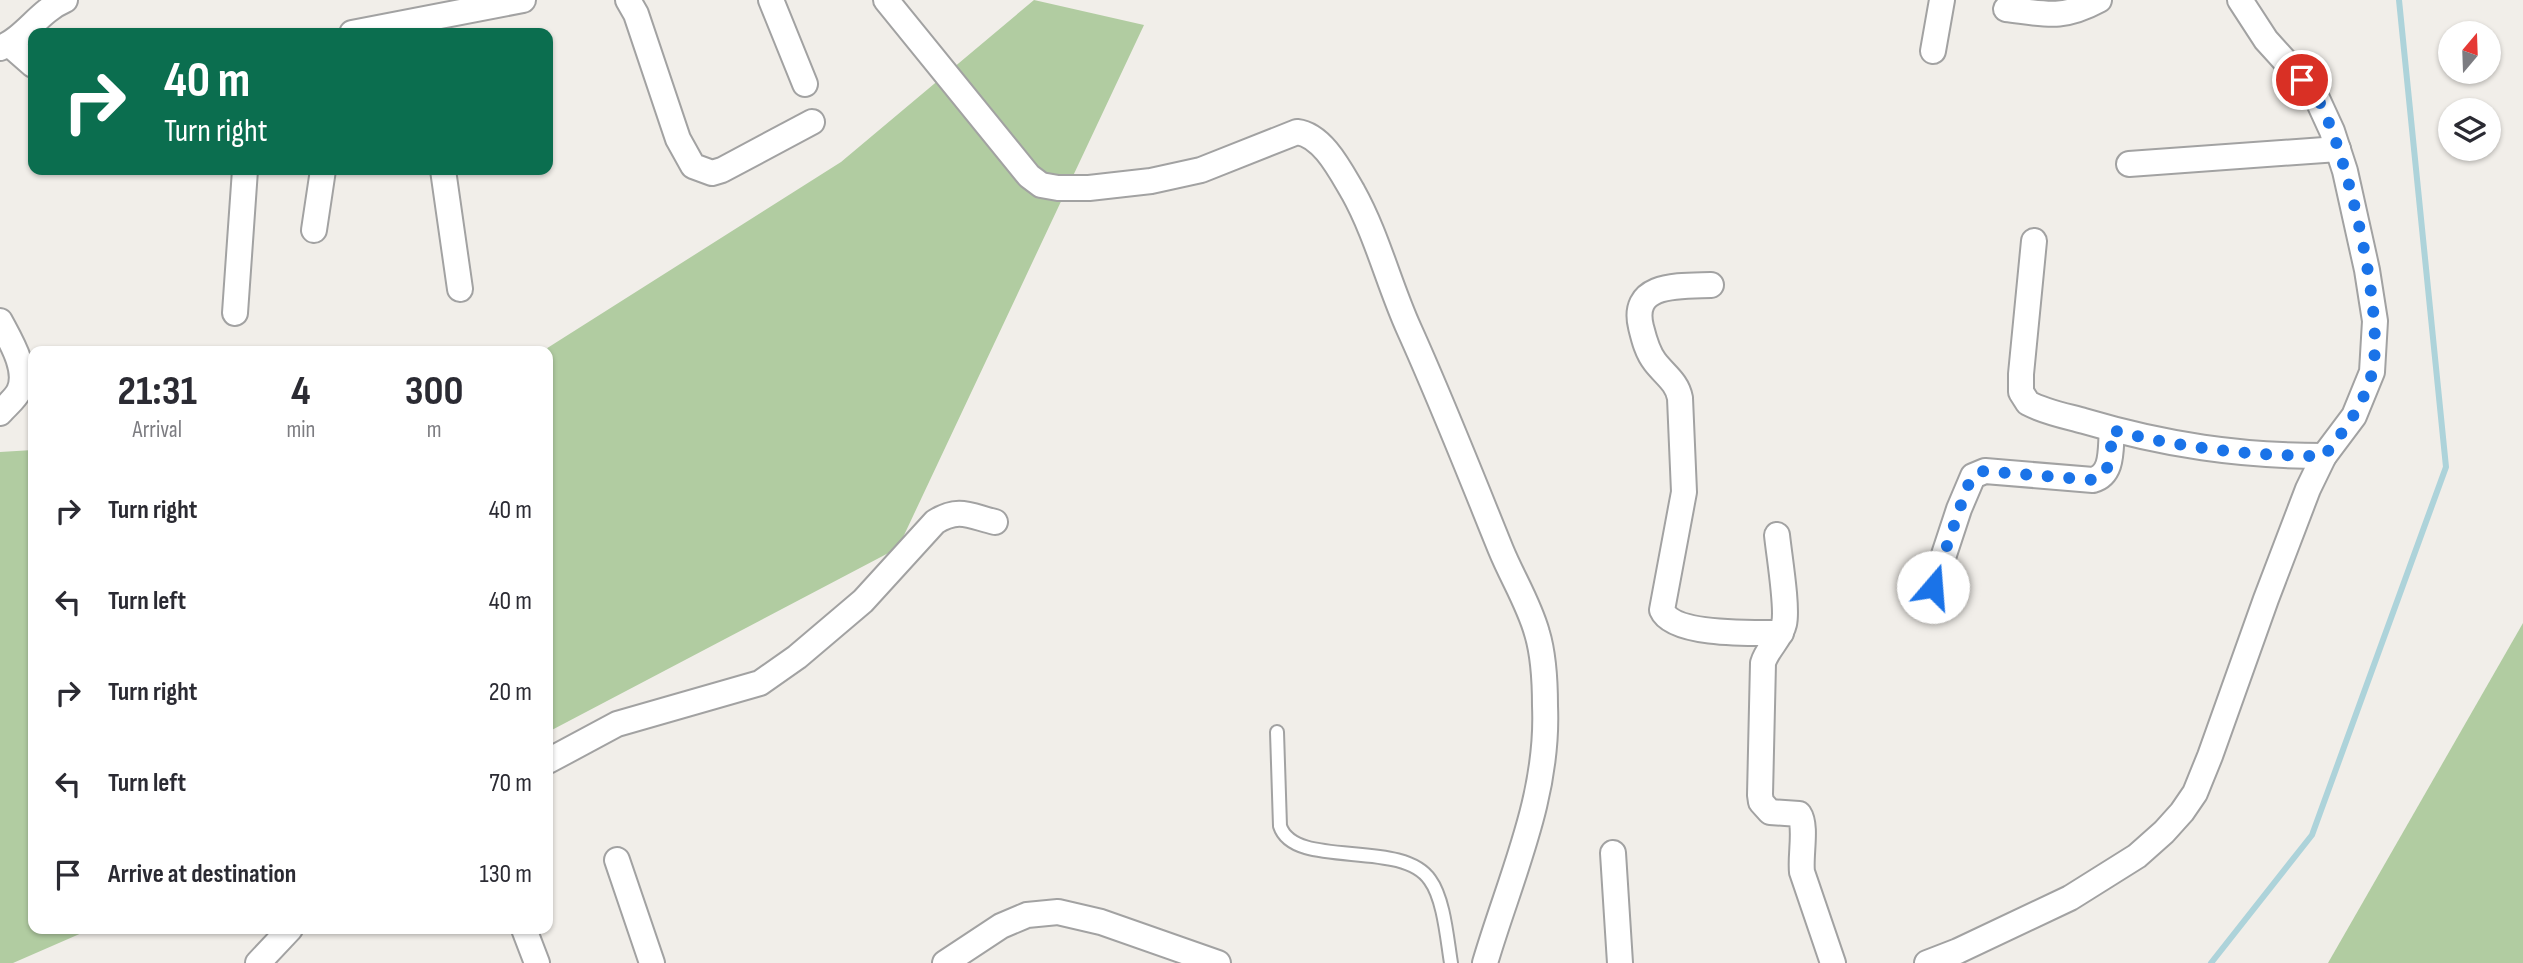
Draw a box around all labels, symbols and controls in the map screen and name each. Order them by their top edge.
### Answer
north arrow [2438,21,2501,84]
map controls [2438,21,2501,161]
pin [2272,50,2332,110]
text: 40 m [164,52,250,111]
icon: right [49,56,140,147]
icon: arrive [2283,61,2321,99]
button: layers [2438,98,2501,161]
text: Turn right [164,112,268,151]
text: 21:31 [117,366,197,417]
text: 4 [291,366,311,417]
text: 300 [405,366,464,417]
text: Arrival [132,416,182,444]
text: min [286,416,315,444]
text: m [427,416,442,444]
icon: right [49,492,87,530]
text: Turn right [108,495,197,526]
text: 40 m [489,495,532,526]
position arrow [1896,550,1970,624]
icon: left [49,583,87,621]
text: Turn left [108,586,186,617]
text: 40 m [489,586,532,617]
icon: right [49,674,87,712]
text: Turn right [108,677,197,708]
text: 20 m [489,677,532,708]
icon: left [49,765,87,803]
text: Turn left [108,768,186,799]
text: 70 m [489,768,532,799]
icon: arrive [49,856,87,894]
text: Arrive at destination [108,859,296,890]
text: 130 m [480,859,532,890]

